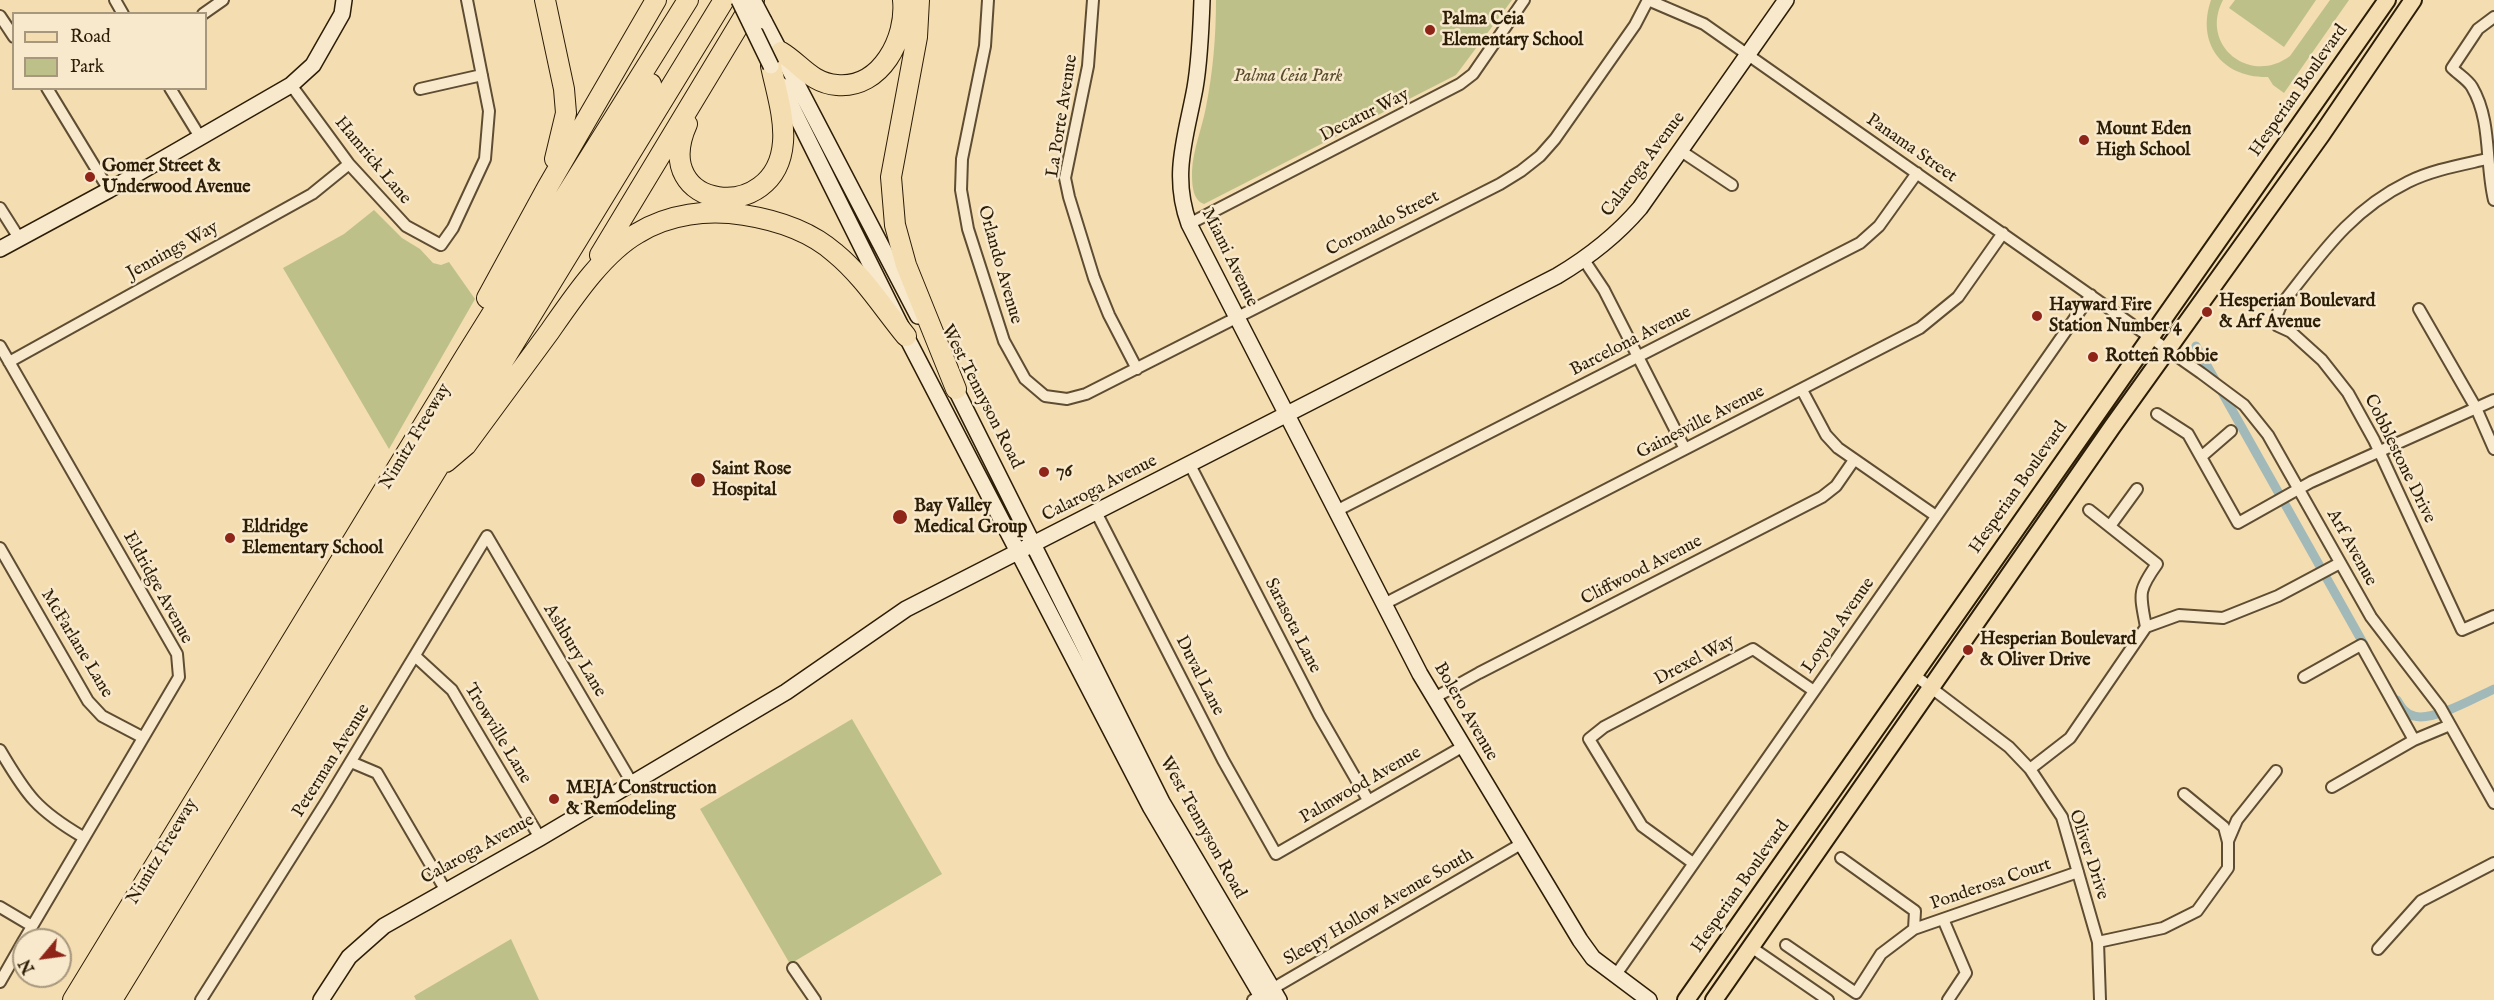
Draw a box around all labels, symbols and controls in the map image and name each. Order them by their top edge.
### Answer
place label: Palma Ceia Elementary School [1442,9,1583,52]
legend [12,12,207,90]
street label: Hesperian Boulevard [2245,21,2353,161]
marker: Palma Ceia Elementary School [1423,23,1437,37]
text: Road [70,26,111,49]
street label: La Porte Avenue [1043,53,1083,179]
text: Park [70,56,104,79]
park label: Palma Ceia Park [1233,66,1343,88]
street label: Decatur Way [1317,84,1413,148]
street label: Calaroga Avenue [1597,108,1691,222]
street label: Panama Street [1861,110,1961,188]
street label: Hamrick Lane [329,113,415,209]
place label: Mount Eden High School [2096,119,2191,162]
marker: Mount Eden High School [2077,133,2091,147]
place label: Gomer Street & Underwood Avenue [102,156,250,198]
marker: Gomer Street & Underwood Avenue [83,170,97,184]
street label: Coronado Street [1323,186,1443,262]
street label: Orlando Avenue [972,203,1026,327]
street label: Miami Avenue [1196,205,1262,311]
street label: Jennings Way [123,217,223,285]
place label: Hesperian Boulevard & Arf Avenue [2219,291,2375,334]
place label: Hayward Fire Station Number 4 [2049,295,2182,338]
street label: Barcelona Avenue [1567,302,1695,382]
marker: Hesperian Boulevard & Arf Avenue [2200,305,2214,319]
marker: Hayward Fire Station Number 4 [2030,309,2044,323]
street label: West Tennyson Road [935,321,1027,473]
place label: Rotten Robbie [2105,346,2218,368]
marker: Rotten Robbie [2086,350,2100,364]
street label: Nimitz Freeway [376,380,456,494]
street label: Gainesville Avenue [1633,381,1769,465]
street label: Cobblestone Drive [2358,391,2440,527]
street label: Hesperian Boulevard [1965,418,2073,558]
street label: Calaroga Avenue [1039,451,1161,527]
place label: Saint Rose Hospital [712,459,791,502]
place label: 76 [1056,461,1072,483]
marker: 76 [1037,465,1051,479]
marker: Saint Rose Hospital [689,471,707,489]
place label: Bay Valley Medical Group [914,496,1027,538]
street label: Arf Avenue [2321,506,2381,590]
marker: Bay Valley Medical Group [891,508,909,526]
place label: Eldridge Elementary School [242,517,383,560]
street label: Eldridge Avenue [117,528,197,648]
marker: Eldridge Elementary School [223,531,237,545]
street label: Cliffwood Avenue [1578,531,1706,611]
street label: Loyola Avenue [1798,574,1880,678]
street label: Sarasota Lane [1259,575,1325,677]
street label: McFarlane Lane [35,586,117,702]
street label: Ashbury Lane [538,601,610,701]
place label: Hesperian Boulevard & Oliver Drive [1980,629,2136,672]
street label: Drexel Way [1651,631,1739,691]
street label: Duval Lane [1170,632,1228,720]
marker: Hesperian Boulevard & Oliver Drive [1961,643,1975,657]
street label: Bolero Avenue [1428,659,1502,765]
street label: Trowville Lane [459,680,535,788]
street label: Peterman Avenue [288,700,376,822]
street label: Palmwood Avenue [1297,743,1425,829]
street label: West Tennyson Road [1154,753,1250,903]
place label: MEJA Construction & Remodeling [566,778,717,820]
marker: MEJA Construction & Remodeling [547,792,561,806]
street label: Nimitz Freeway [123,795,203,909]
street label: Oliver Drive [2063,807,2113,903]
street label: Calaroga Avenue [418,810,538,890]
street label: Hesperian Boulevard [1687,817,1795,957]
street label: Sleepy Hollow Avenue South [1280,845,1478,971]
street label: Ponderosa Court [1928,854,2054,916]
north arrow [12,928,72,988]
text: N [16,955,40,977]

